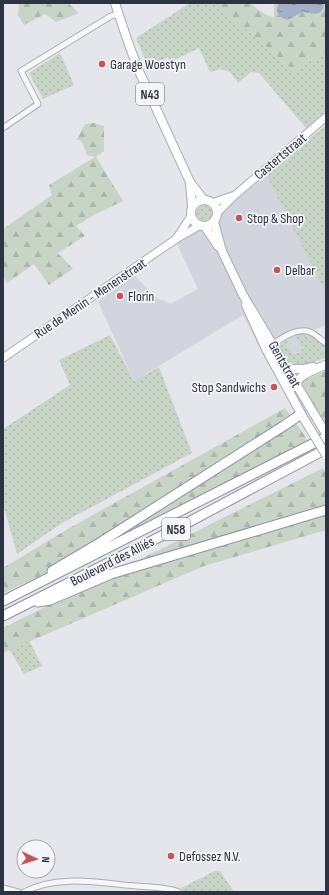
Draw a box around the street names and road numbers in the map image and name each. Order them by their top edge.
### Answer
road number: N43 [136,83,164,105]
street label: Castertstraat [251,130,310,183]
street label: Rue de Menin - Menenstraat [31,255,150,342]
street label: Gentstraat [264,338,305,391]
road number: N58 [162,518,190,540]
street label: Boulevard des Alliés [67,533,157,590]

